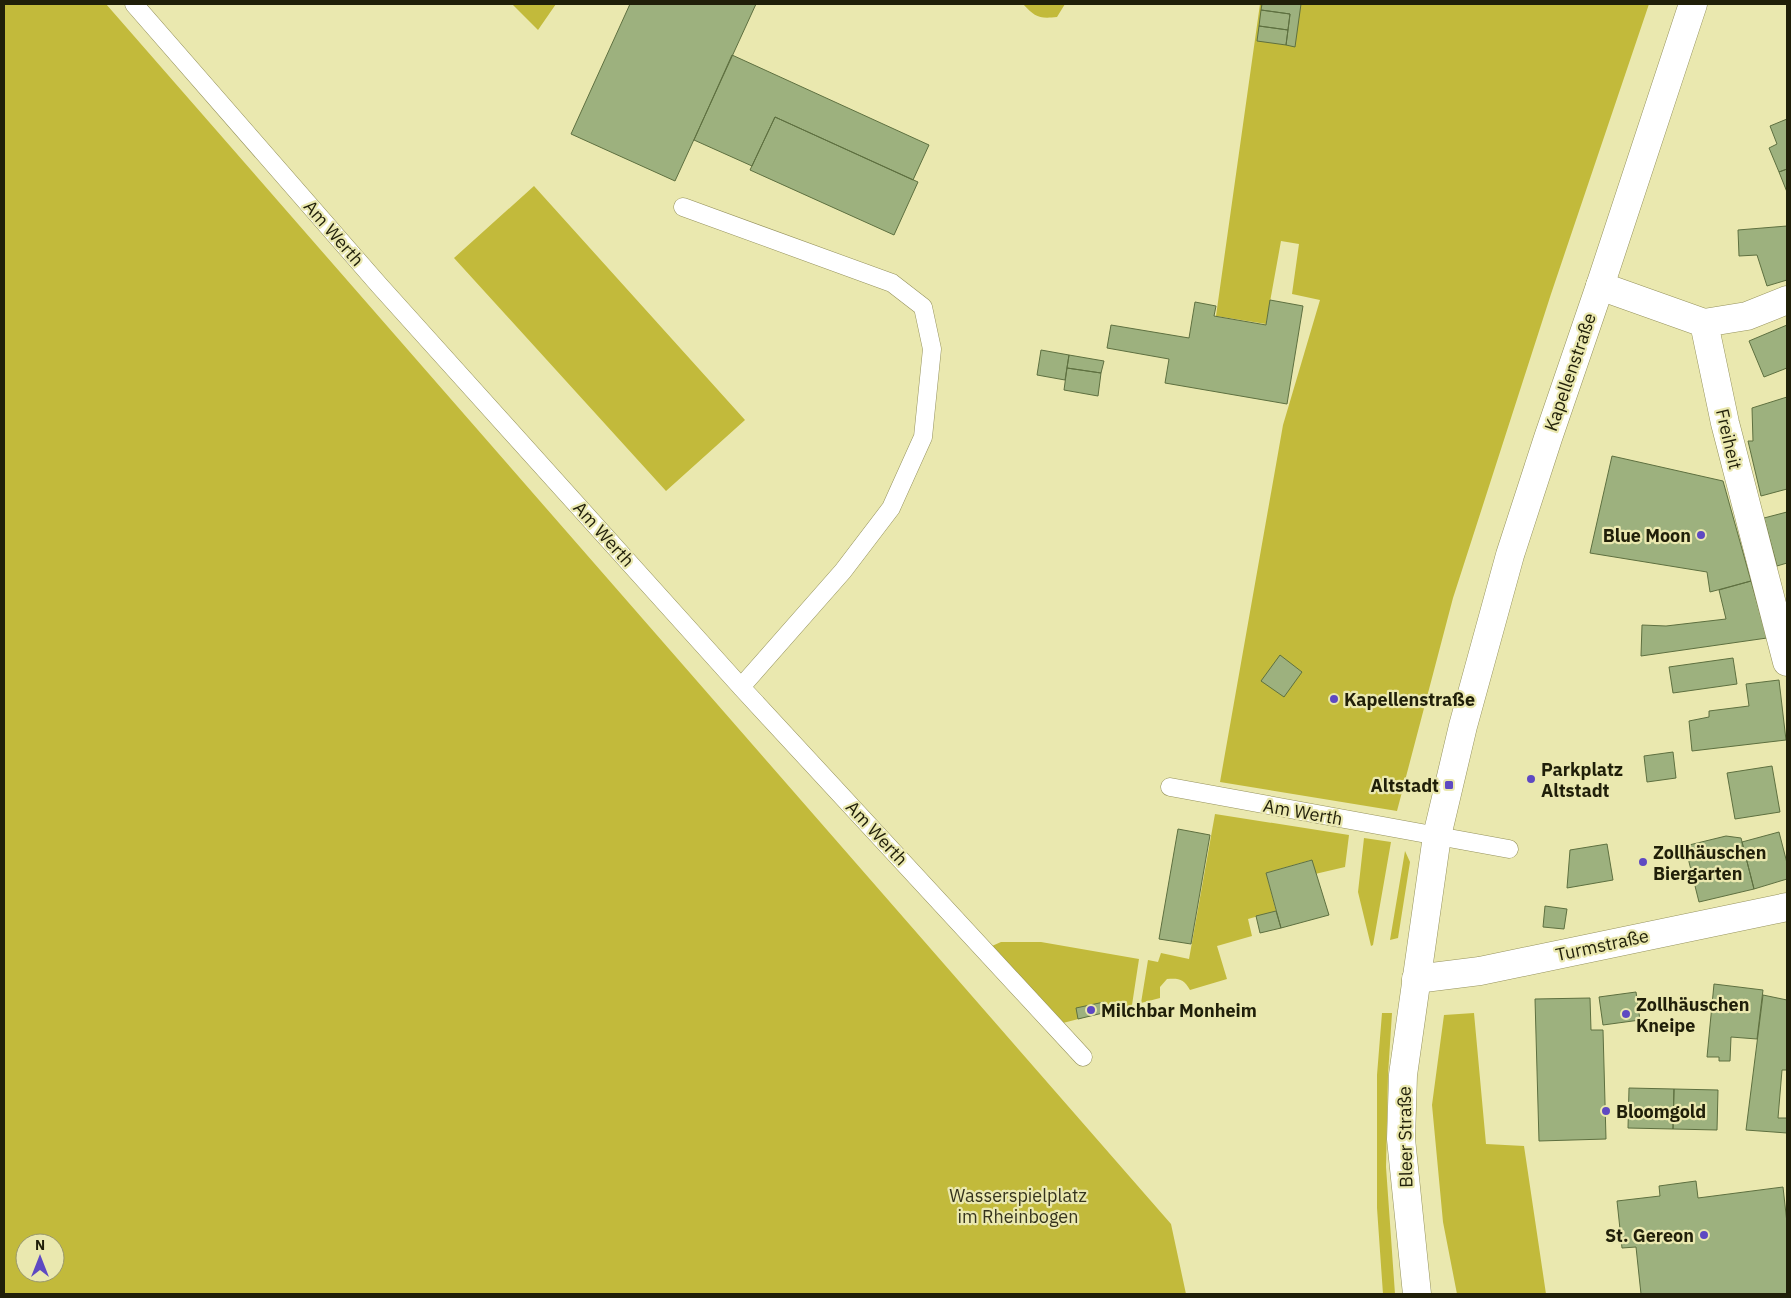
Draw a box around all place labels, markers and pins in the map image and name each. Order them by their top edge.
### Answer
place label: Blue Moon [1603,524,1691,547]
marker: Blue Moon [1695,529,1707,541]
place label: Kapellenstraße [1344,688,1475,711]
marker: Kapellenstraße [1328,693,1340,705]
place label: Parkplatz Altstadt [1541,758,1623,802]
marker: Parkplatz Altstadt [1525,773,1537,785]
place label: Altstadt [1371,774,1439,797]
marker: Altstadt [1443,779,1455,791]
place label: Zollhäuschen Biergarten [1653,841,1766,885]
marker: Zollhäuschen Biergarten [1637,856,1649,868]
place label: Zollhäuschen Kneipe [1636,993,1749,1037]
place label: Milchbar Monheim [1101,999,1257,1022]
marker: Milchbar Monheim [1085,1004,1097,1016]
marker: Zollhäuschen Kneipe [1620,1008,1632,1020]
place label: Bloomgold [1616,1100,1706,1123]
marker: Bloomgold [1600,1105,1612,1117]
place label: St. Gereon [1605,1224,1694,1247]
marker: St. Gereon [1698,1229,1710,1241]

